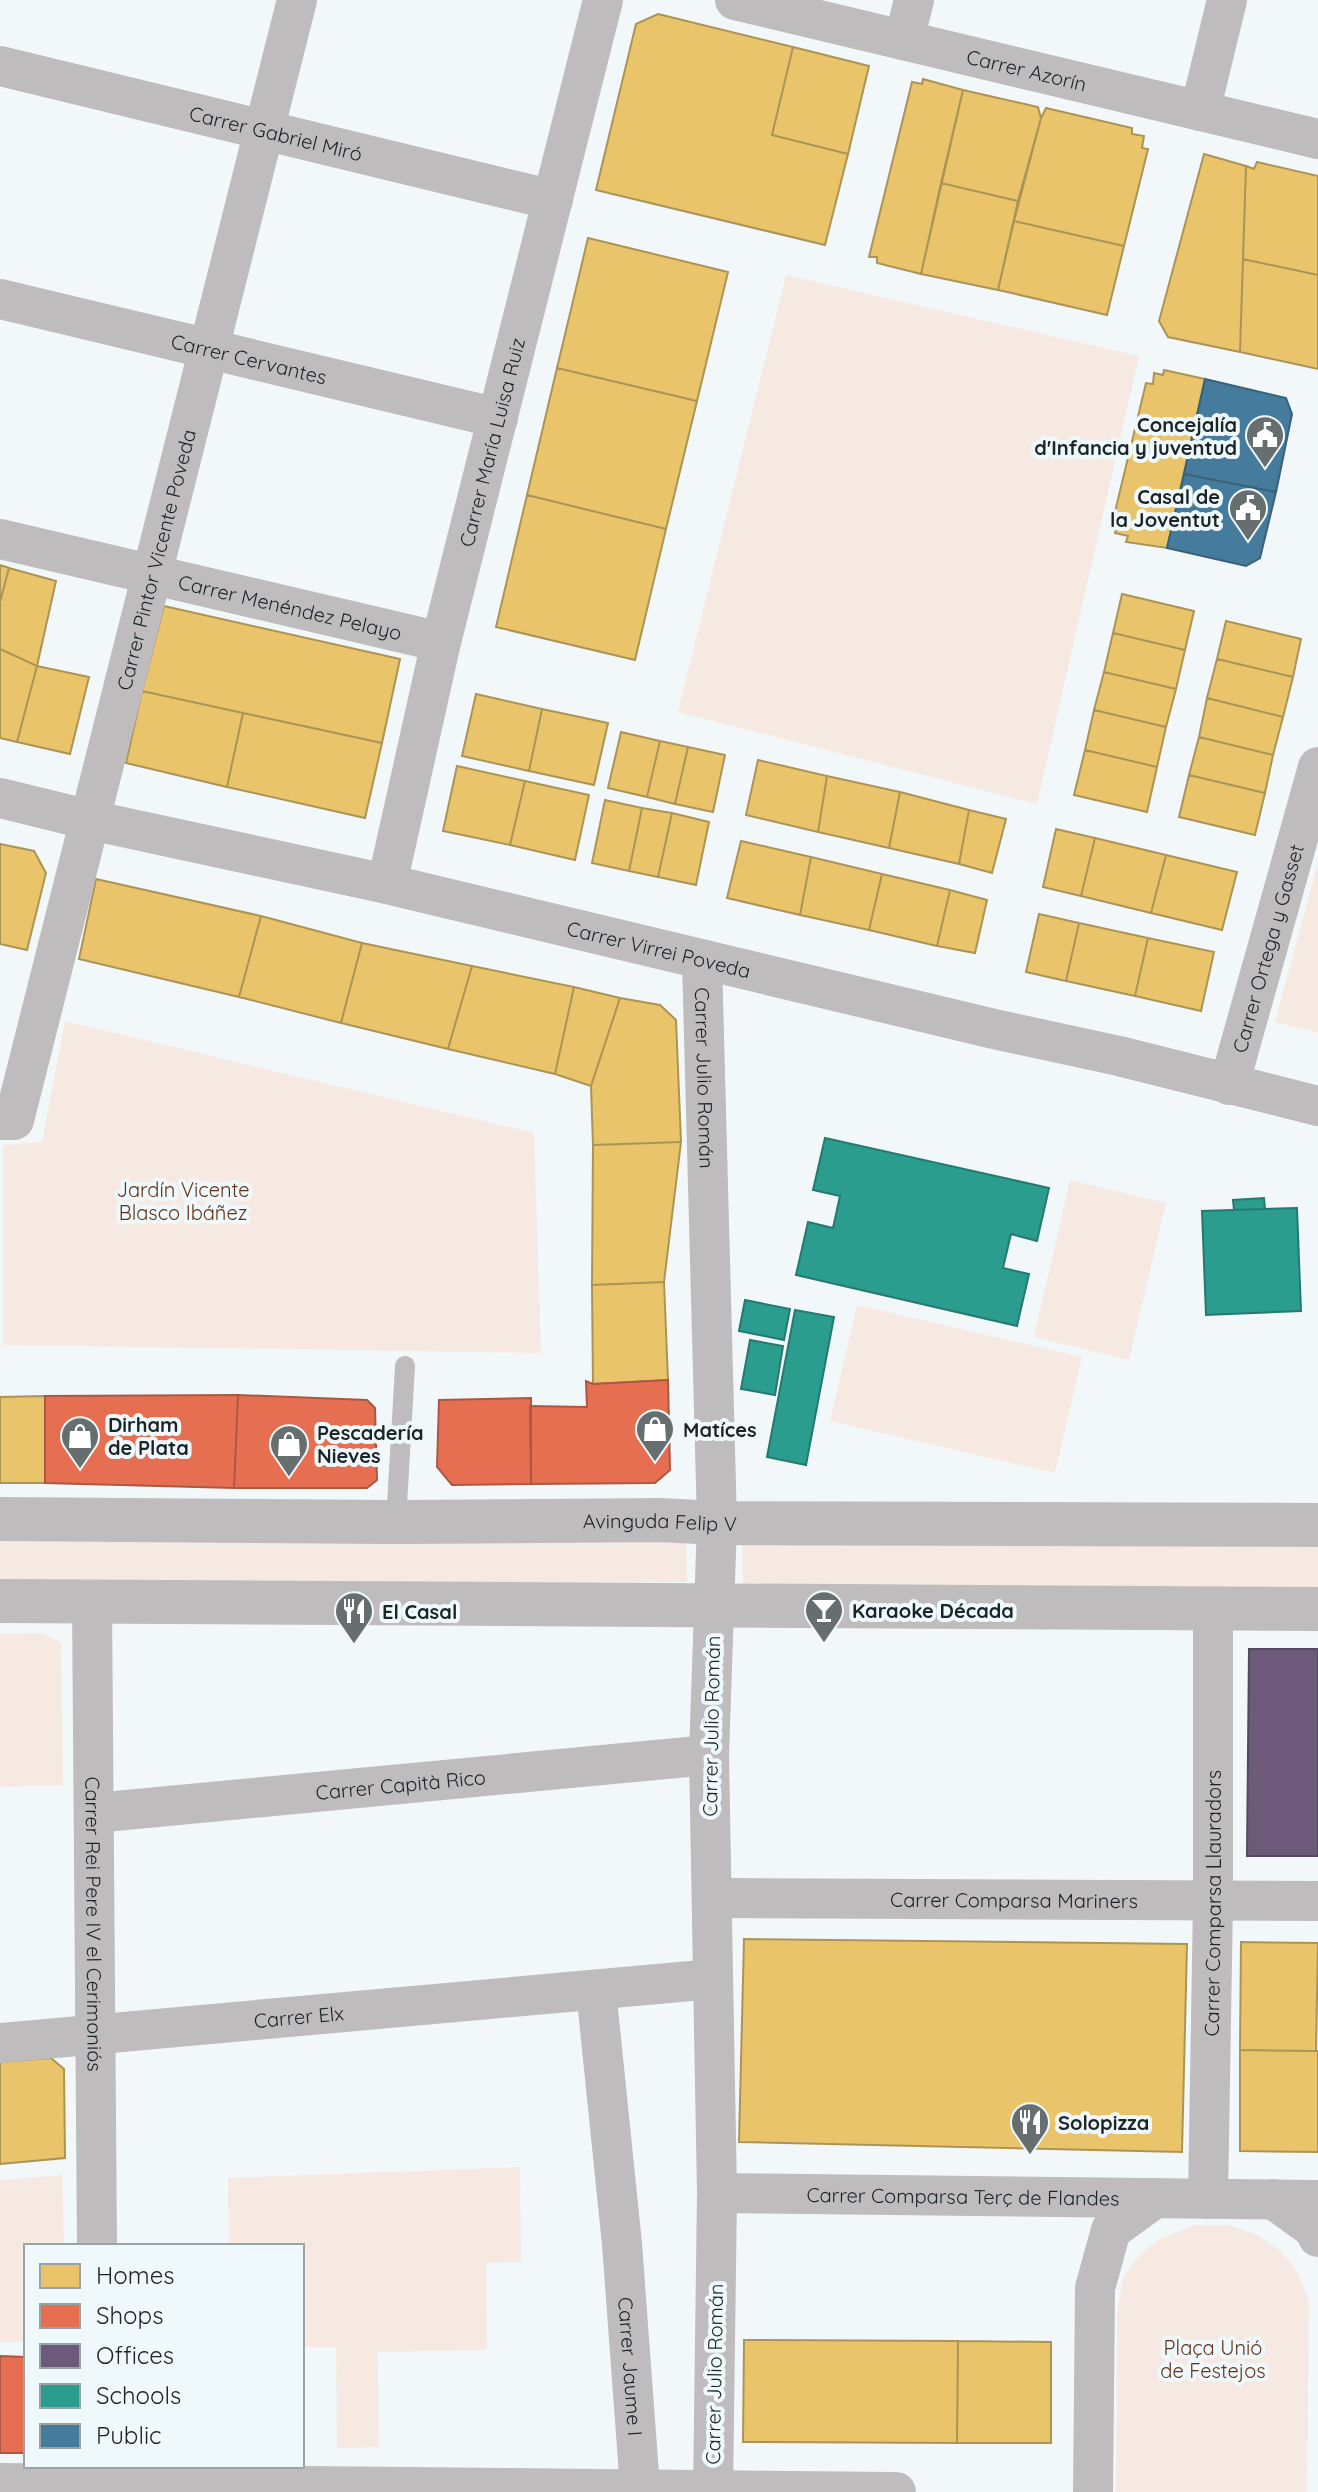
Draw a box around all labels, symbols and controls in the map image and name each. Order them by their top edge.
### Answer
street label: Carrer Azorín [964,43,1089,96]
street label: Carrer Gabriel Miró [187,100,365,166]
street label: Carrer Cervantes [169,328,329,389]
street label: Carrer María Luisa Ruiz [453,335,530,549]
place label: Concejalía d'Infancia y juventud [1034,412,1237,460]
public building icon: Concejalía d'Infancia y juventud [1244,414,1286,469]
street label: Carrer Pintor Vicente Poveda [111,426,201,693]
place label: Casal de la Joventut [1110,484,1220,532]
public building icon: Casal de la Joventut [1227,487,1269,542]
street label: Carrer Menéndez Pelayo [176,569,404,645]
street label: Carrer Ortega y Gasset [1226,841,1308,1055]
street label: Carrer Virrei Poveda [565,915,753,983]
street label: Carrer Julio Román [690,987,720,1169]
park label: Jardín Vicente Blasco Ibáñez [116,1177,250,1225]
shop icon: Matíces [634,1408,676,1463]
place label: Dirham de Plata [108,1412,189,1460]
shop icon: Dirham de Plata [59,1415,101,1470]
place label: Matíces [683,1417,757,1442]
place label: Pescadería Nieves [317,1420,424,1468]
shop icon: Pescadería Nieves [268,1423,310,1478]
street label: Avinguda Felip V [583,1507,737,1536]
bar icon: Karaoke Década [803,1589,845,1644]
restaurant icon: El Casal [333,1590,375,1645]
place label: Karaoke Década [852,1598,1014,1623]
place label: El Casal [382,1599,457,1624]
street label: Carrer Julio Román [697,1635,725,1817]
street label: Carrer Capità Rico [314,1764,487,1805]
street label: Carrer Comparsa Llauradors [1198,1770,1226,2037]
street label: Carrer Rei Pere IV el Cerimoniós [81,1776,108,2072]
street label: Carrer Comparsa Mariners [890,1886,1138,1913]
street label: Carrer Elx [253,2000,345,2033]
restaurant icon: Solopizza [1009,2101,1051,2156]
place label: Solopizza [1058,2110,1149,2135]
street label: Carrer Comparsa Terç de Flandes [806,2182,1120,2210]
legend [24,2244,304,2468]
text: Homes [96,2260,174,2290]
street label: Carrer Julio Román [700,2283,728,2465]
street label: Carrer Jaume I [613,2296,649,2437]
text: Shops [96,2300,163,2330]
park label: Plaça Unió de Festejos [1160,2335,1266,2383]
text: Offices [96,2340,174,2370]
text: Schools [96,2380,181,2410]
text: Public [96,2420,161,2450]

